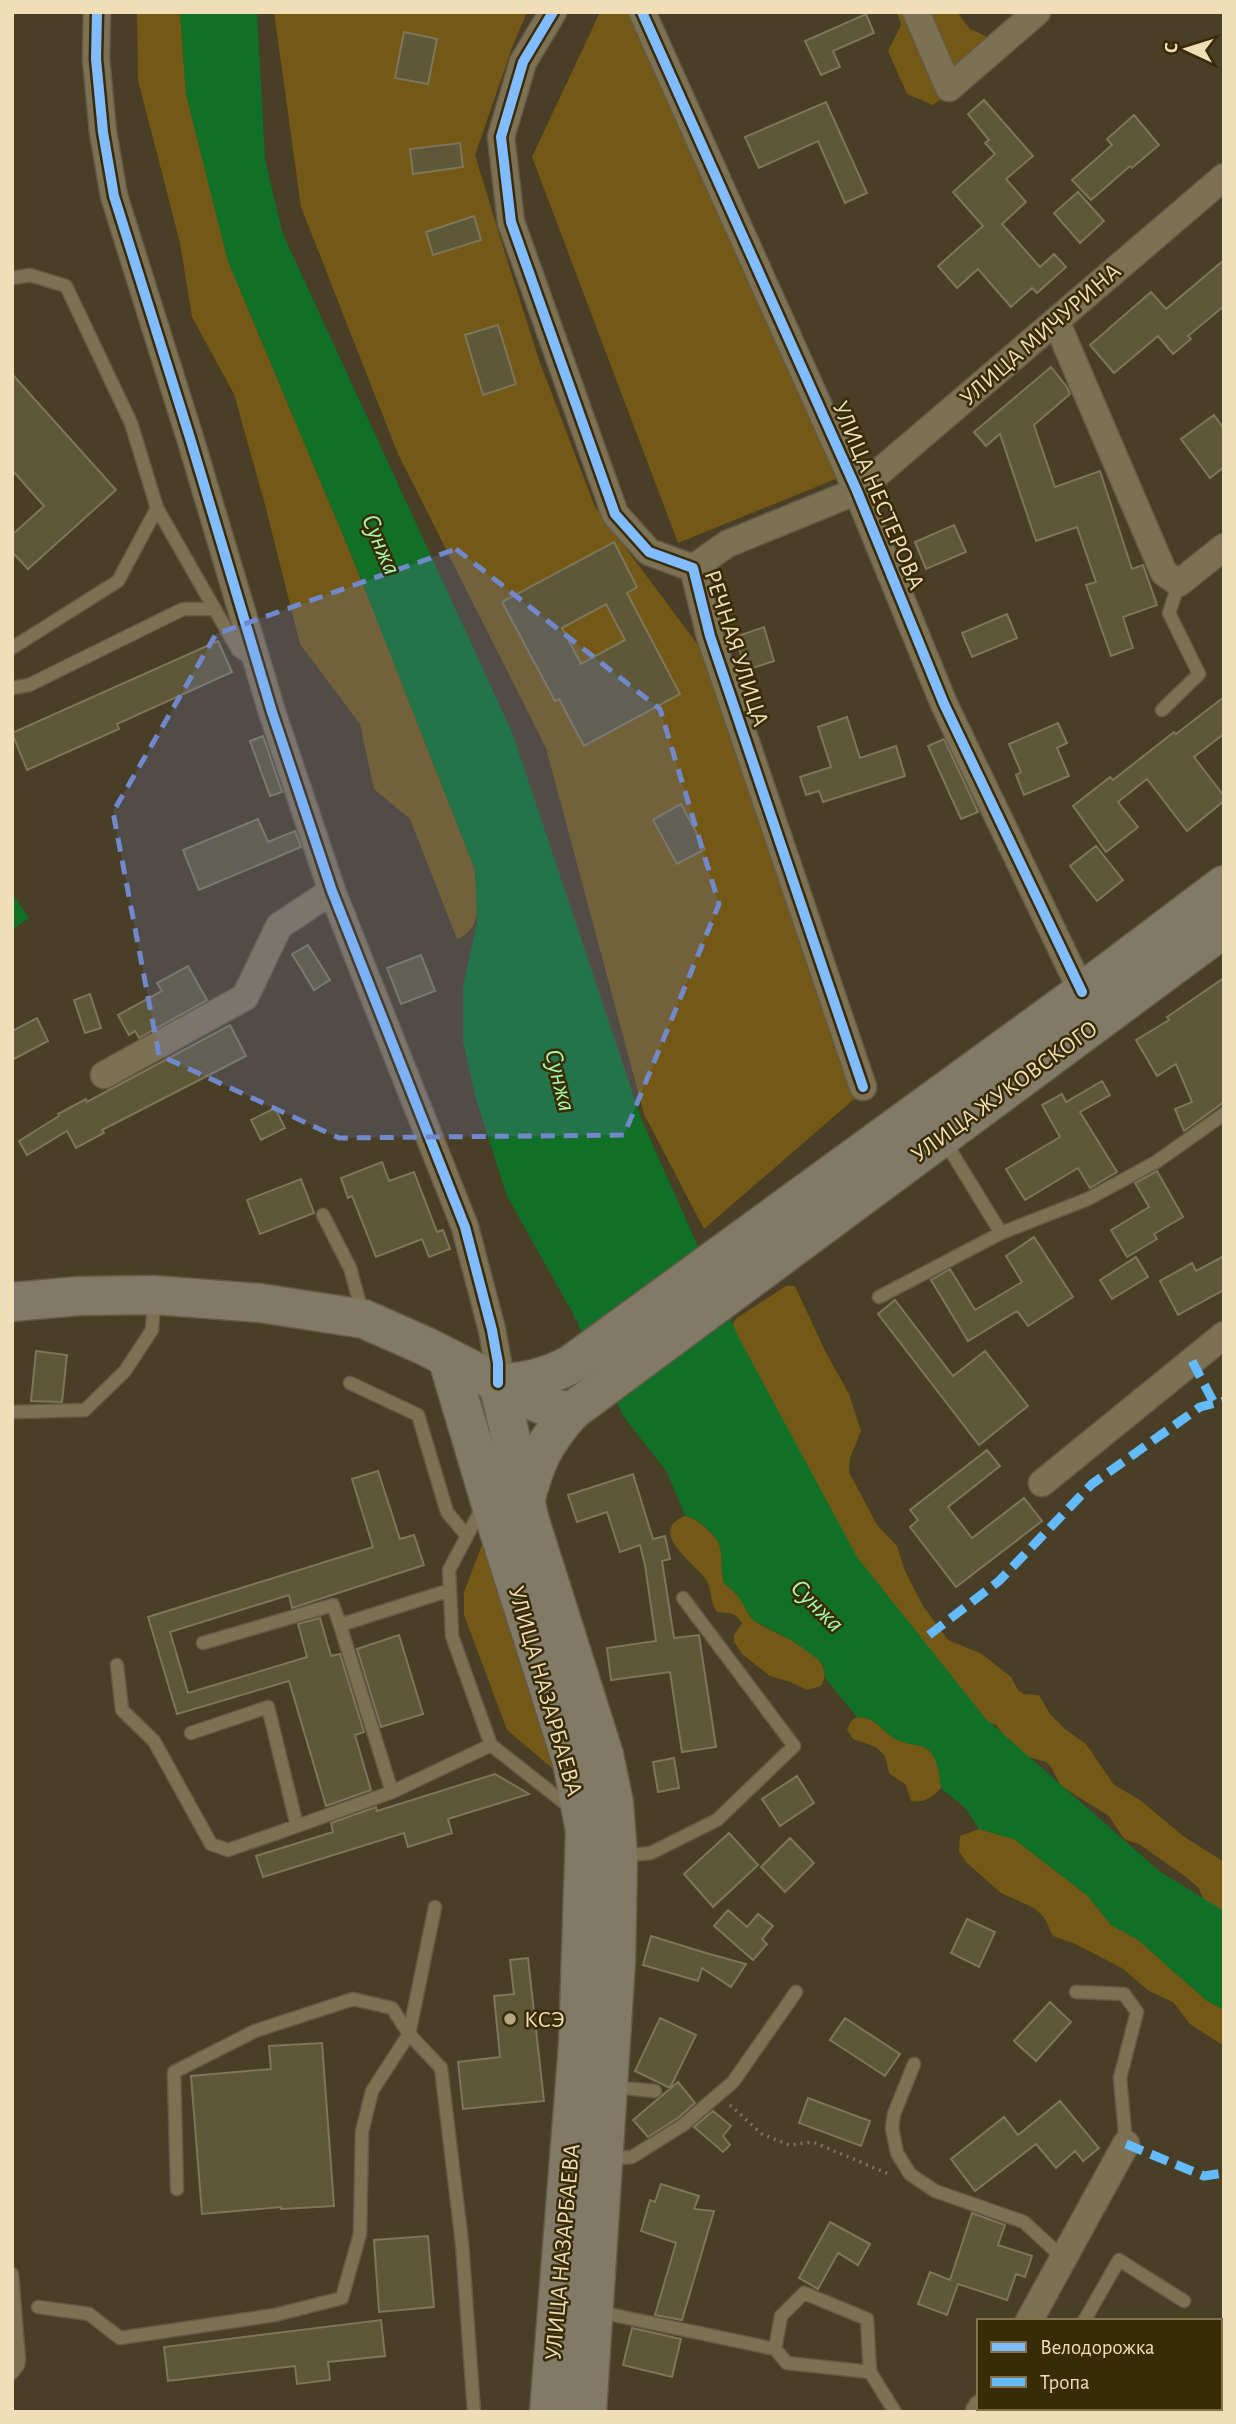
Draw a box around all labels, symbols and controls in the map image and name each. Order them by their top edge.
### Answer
north arrow [1152,14,1222,84]
text: С [1162,42,1181,54]
street label: УЛИЦА МИЧУРИНА [956,259,1126,411]
street label: УЛИЦА НЕСТЕРОВА [828,398,929,593]
water label: Сунжа [357,510,405,578]
street label: РЕЧНАЯ УЛИЦА [699,567,773,729]
street label: УЛИЦА ЖУКОВСКОГО [907,1016,1102,1167]
water label: Сунжа [540,1047,580,1114]
water label: Сунжа [786,1574,849,1637]
street label: УЛИЦА НАЗАРБАЕВА [504,1584,587,1799]
place label: КСЭ [524,2008,565,2032]
marker: КСЭ [502,2011,518,2027]
street label: УЛИЦА НАЗАРБАЕВА [542,2143,584,2361]
legend [977,2319,1222,2410]
text: Велодорожка [1040,2337,1155,2358]
text: Тропа [1040,2372,1090,2393]

